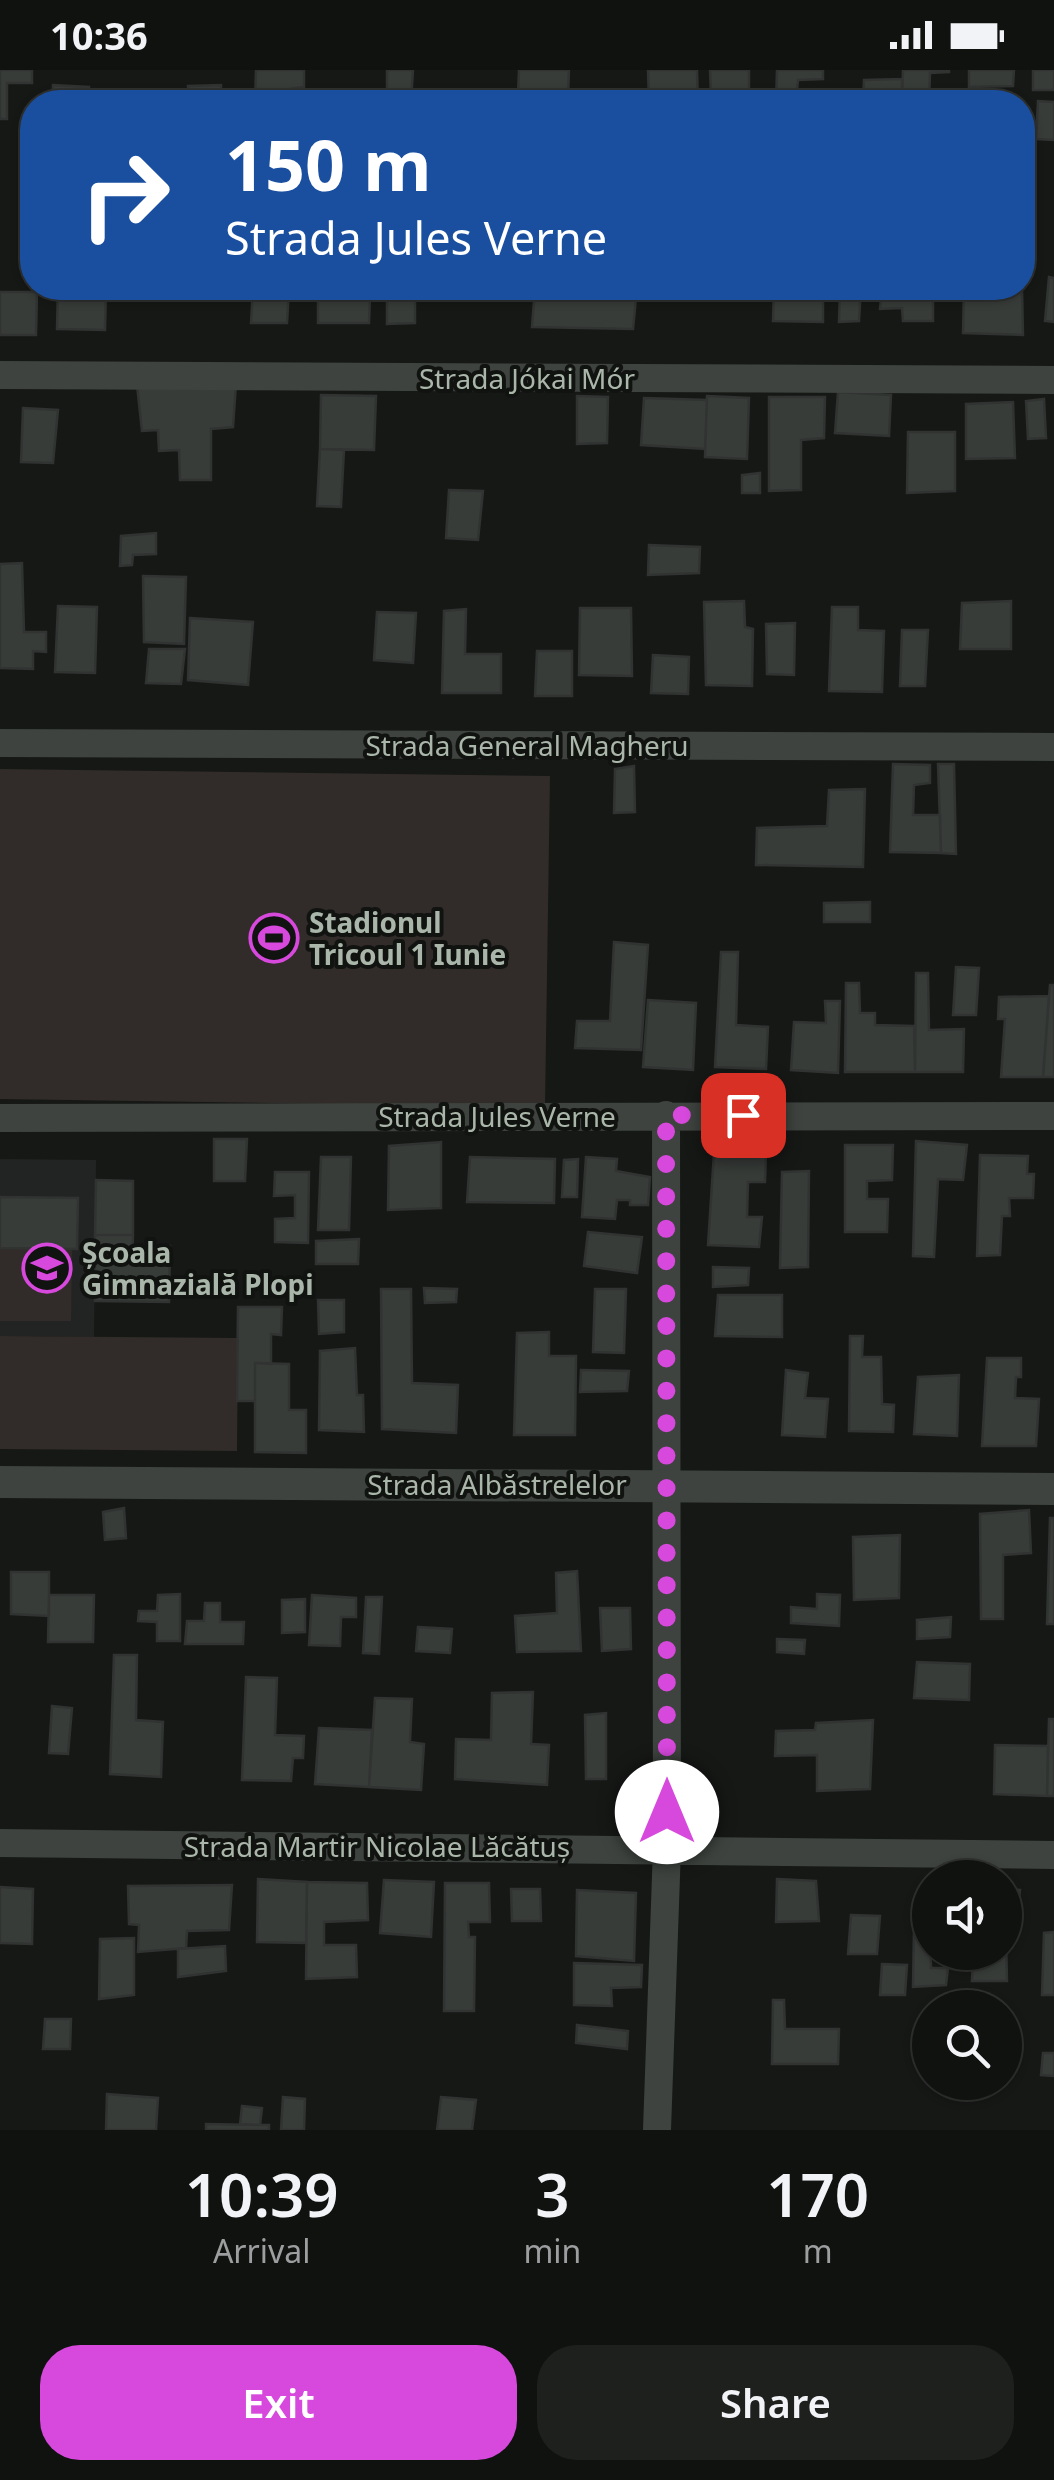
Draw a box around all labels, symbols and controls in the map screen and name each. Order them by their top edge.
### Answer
text: 10:36 [50,9,148,61]
text: 150 m [225,116,432,212]
icon: right [60,130,190,260]
text: Strada Jules Verne [225,207,607,268]
street label: Strada Jókai Mór [419,359,635,397]
street label: Strada General Magheru [365,726,689,764]
place label: Stadionul Tricoul 1 Iunie [309,903,506,973]
sports icon: Stadionul Tricoul 1 Iunie [248,912,300,964]
pin [701,1073,786,1158]
icon: arrive [716,1088,771,1143]
street label: Strada Jules Verne [378,1097,616,1135]
place label: Școala Gimnazială Plopi [82,1233,314,1303]
school or university icon: Școala Gimnazială Plopi [21,1242,73,1294]
street label: Strada Albăstrelelor [367,1465,627,1503]
position arrow [615,1760,719,1864]
street label: Strada Martir Nicolae Lăcătuș [184,1827,570,1865]
map controls [912,1860,1022,2100]
button: sound [912,1860,1022,1970]
button: search [912,1990,1022,2100]
text: 10:39 [185,2153,339,2235]
text: 3 [535,2153,570,2235]
text: 170 [766,2153,869,2235]
text: Arrival [213,2229,311,2272]
text: min [523,2229,581,2272]
text: m [803,2229,833,2272]
button: Exit [40,2345,517,2460]
button: Share [537,2345,1014,2460]

